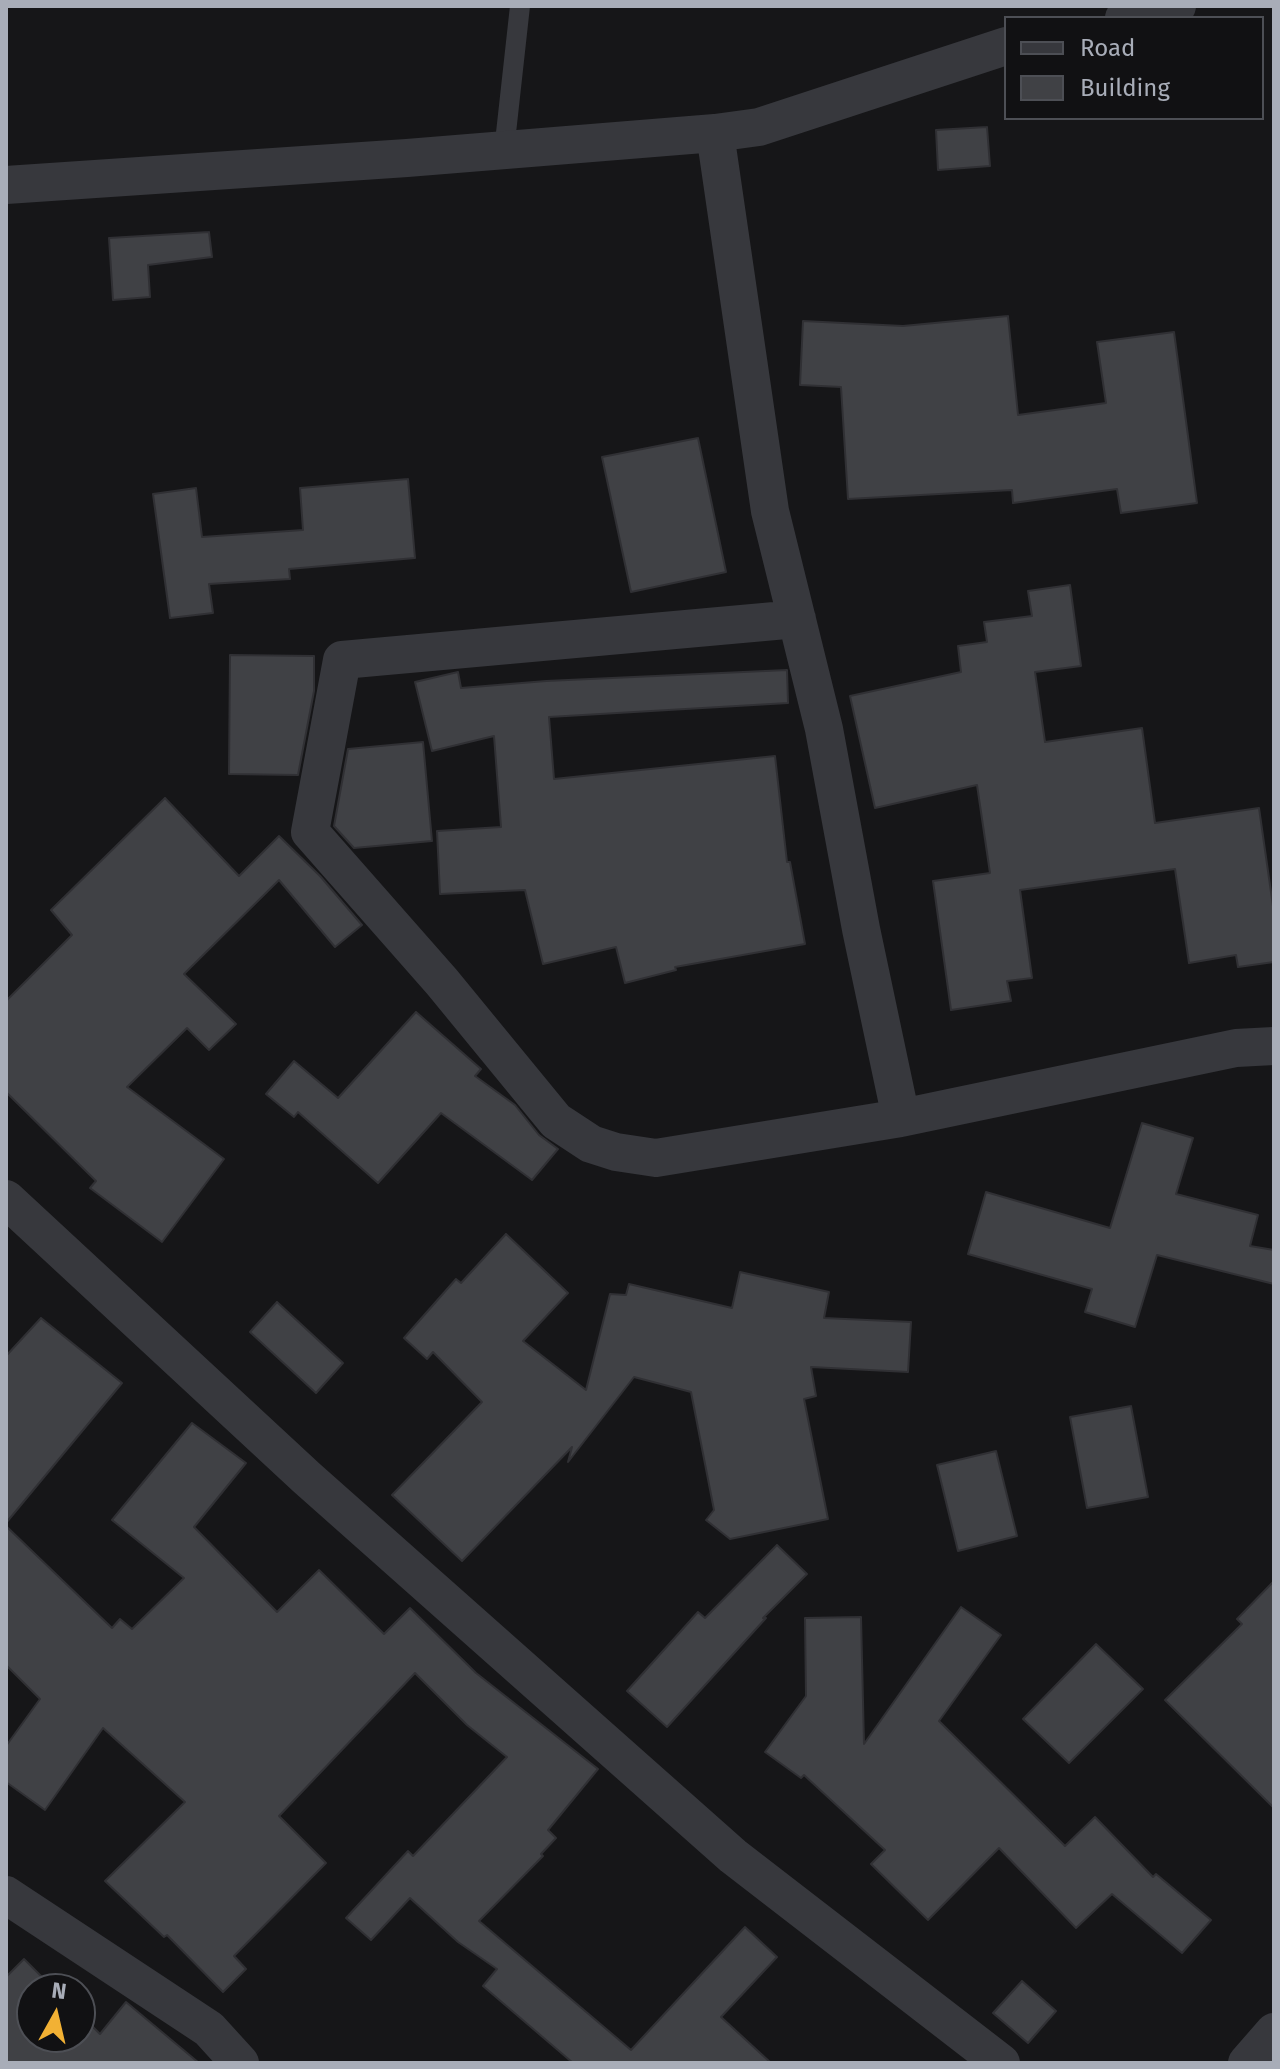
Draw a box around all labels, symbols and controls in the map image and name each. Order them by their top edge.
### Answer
legend [1004,16,1264,120]
text: Road [1080,34,1135,62]
text: Building [1080,74,1170,102]
north arrow [16,1973,96,2053]
text: N [50,1976,68,2005]

